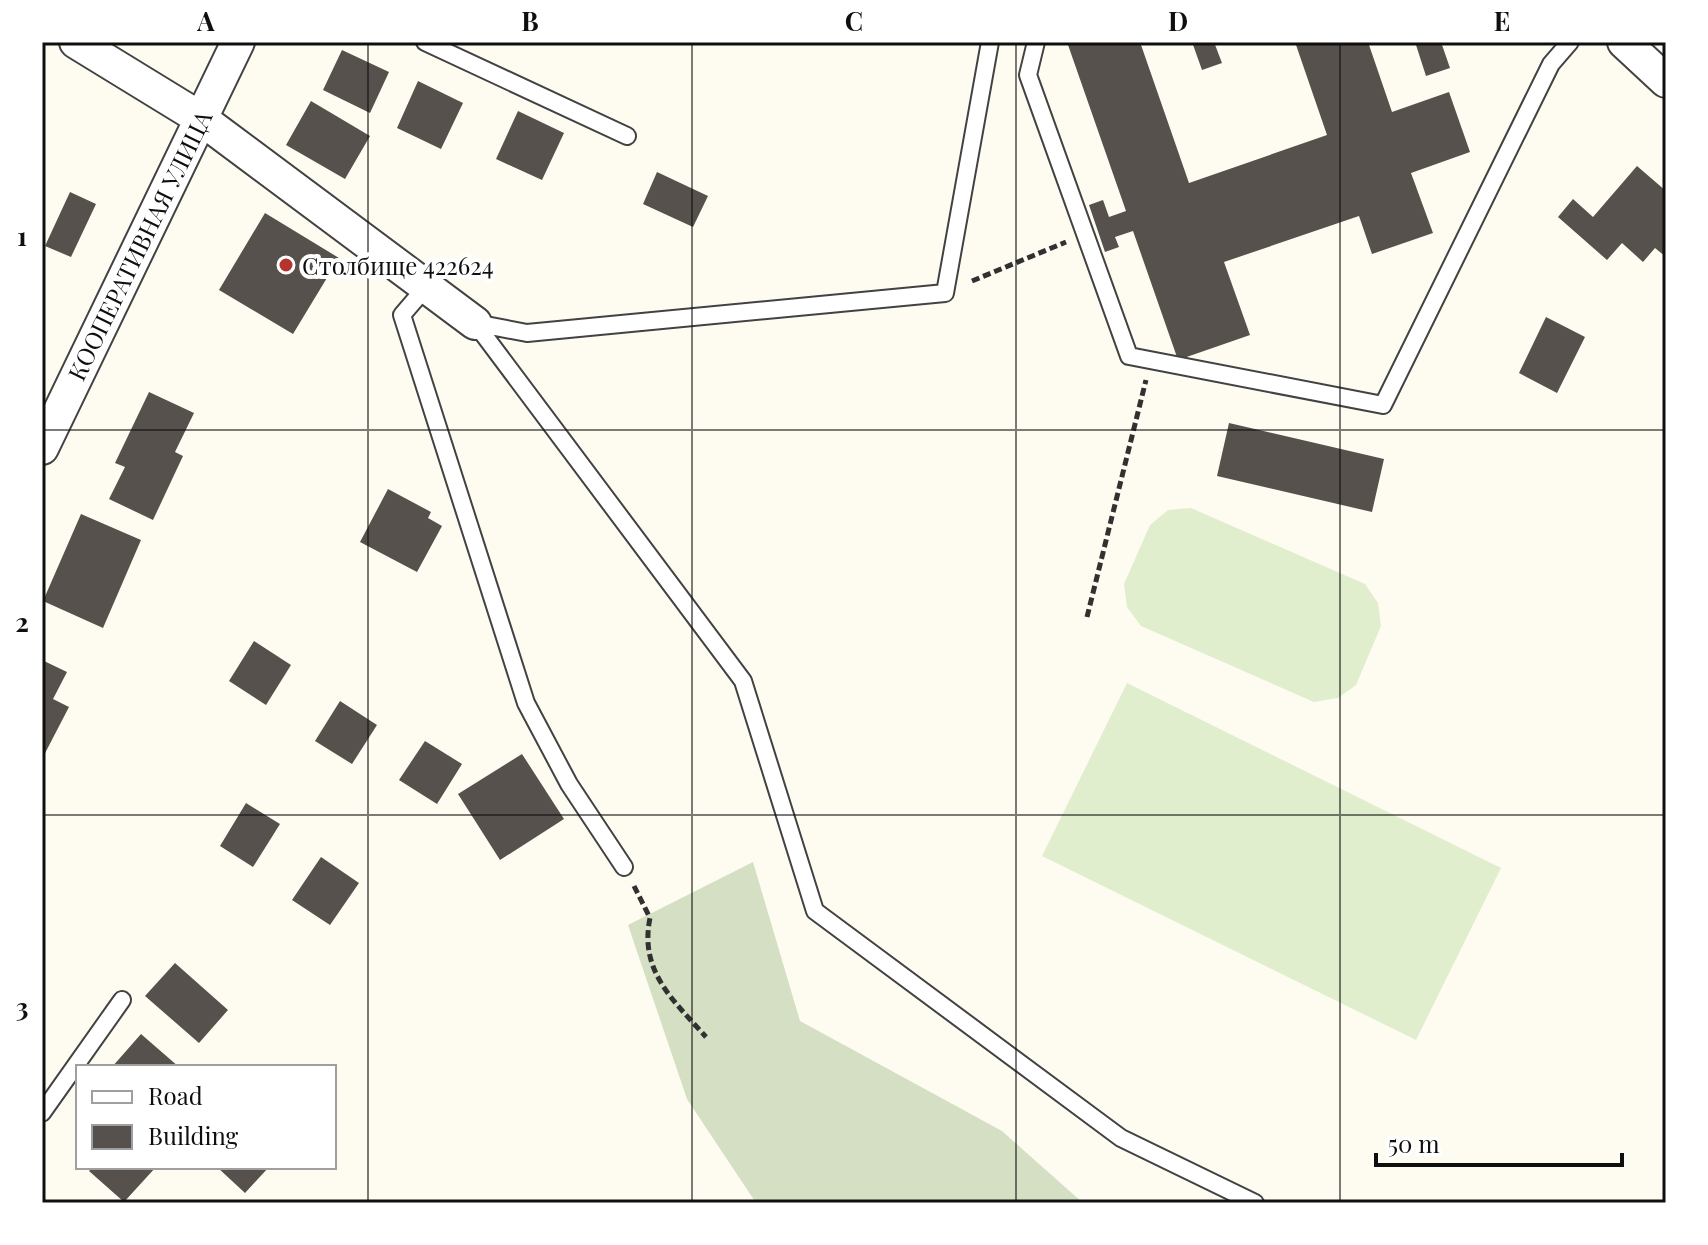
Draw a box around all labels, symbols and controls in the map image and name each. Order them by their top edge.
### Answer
text: A [196,3,215,38]
text: B [521,3,539,38]
text: C [845,3,863,38]
text: D [1168,3,1188,38]
text: E [1494,3,1510,38]
street label: КООПЕРАТИВНАЯ УЛИЦА [60,104,219,385]
text: 1 [17,218,27,253]
place label: Столбище 422624 [302,249,494,281]
marker: Столбище 422624 [277,256,295,274]
text: 2 [15,604,29,639]
text: 3 [16,989,28,1024]
legend [76,1065,336,1169]
text: Road [148,1079,203,1111]
scale bar [1376,1117,1622,1167]
text: Building [148,1119,239,1151]
text: 50 m [1388,1127,1440,1159]

